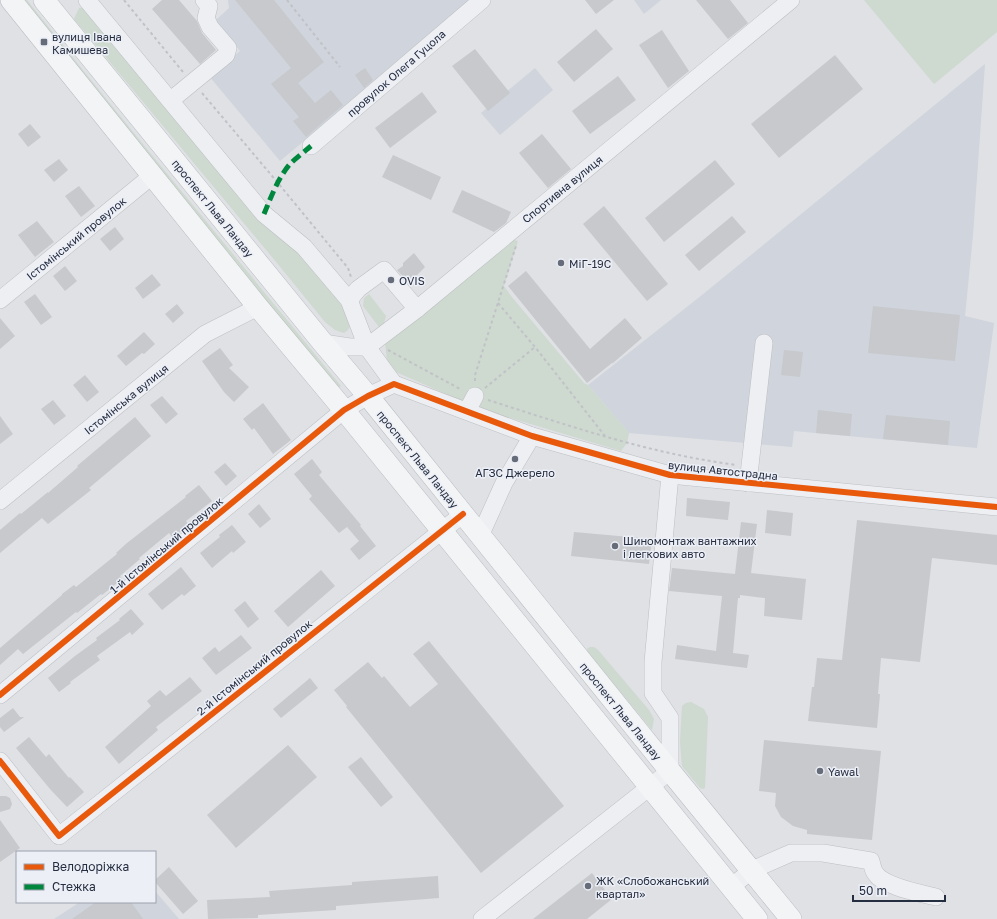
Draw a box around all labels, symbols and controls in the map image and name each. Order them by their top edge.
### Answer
street label: провулок Олега Гуцола [344,27,448,119]
place label: вулиця Івана Камишева [52,30,122,56]
marker: вулиця Івана Камишева [39,37,49,47]
street label: Спортивна вулиця [519,153,605,225]
street label: проспект Льва Ландау [170,157,256,259]
street label: Істомінський провулок [24,193,129,282]
place label: МіГ-19С [569,257,611,270]
marker: МіГ-19С [556,258,566,268]
place label: OVIS [399,274,425,287]
marker: OVIS [386,275,396,285]
street label: Істомінська вулиця [81,361,171,437]
street label: проспект Льва Ландау [375,408,461,510]
marker: АГЗС Джерело [510,454,520,464]
street label: вулиця Автострадна [667,458,779,482]
place label: АГЗС Джерело [475,466,555,479]
street label: 1-й Істомінський провулок [107,493,226,596]
place label: Шиномонтаж вантажних і легкових авто [623,534,757,560]
marker: Шиномонтаж вантажних і легкових авто [610,541,620,551]
street label: 2-й Істомінський провулок [194,616,315,718]
street label: проспект Льва Ландау [578,660,664,762]
place label: Yawal [828,765,859,778]
marker: Yawal [815,766,825,776]
legend [16,851,156,903]
text: Велодоріжка [52,859,129,874]
place label: ЖК «Слобожанський квартал» [596,874,709,900]
scale bar [853,877,945,903]
text: Стежка [52,879,96,894]
marker: ЖК «Слобожанський квартал» [583,881,593,891]
text: 50 m [859,883,887,898]

